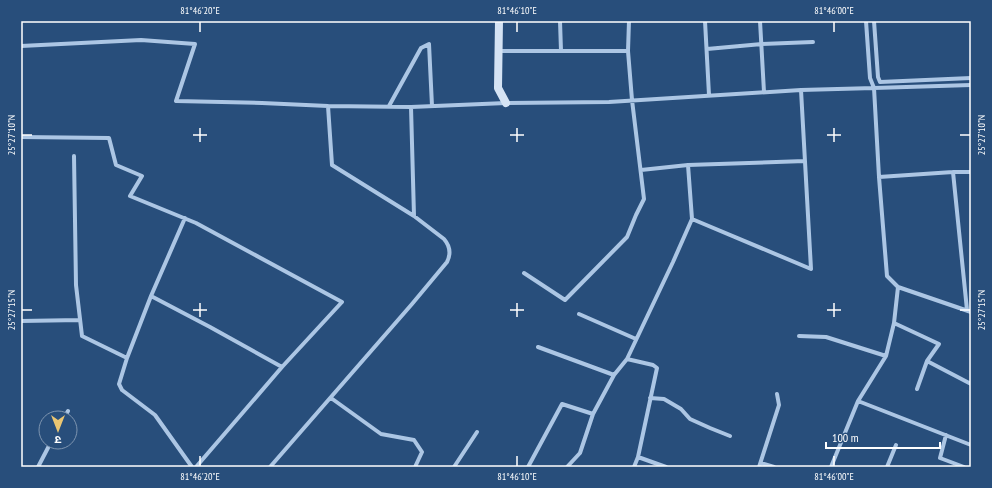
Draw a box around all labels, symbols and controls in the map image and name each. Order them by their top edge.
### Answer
text: 81°46'20"E [180,4,220,17]
text: 81°46'10"E [497,4,537,17]
text: 81°46'00"E [814,4,854,17]
text: 25°27'10"N [5,115,18,155]
text: 25°27'10"N [975,115,988,155]
text: 25°27'15"N [5,290,18,330]
text: 25°27'15"N [975,290,988,330]
north arrow [38,410,78,450]
scale bar [826,424,940,450]
text: 100 m [832,430,859,445]
text: उ [54,433,61,447]
text: 81°46'20"E [180,470,220,483]
text: 81°46'10"E [497,470,537,483]
text: 81°46'00"E [814,470,854,483]

